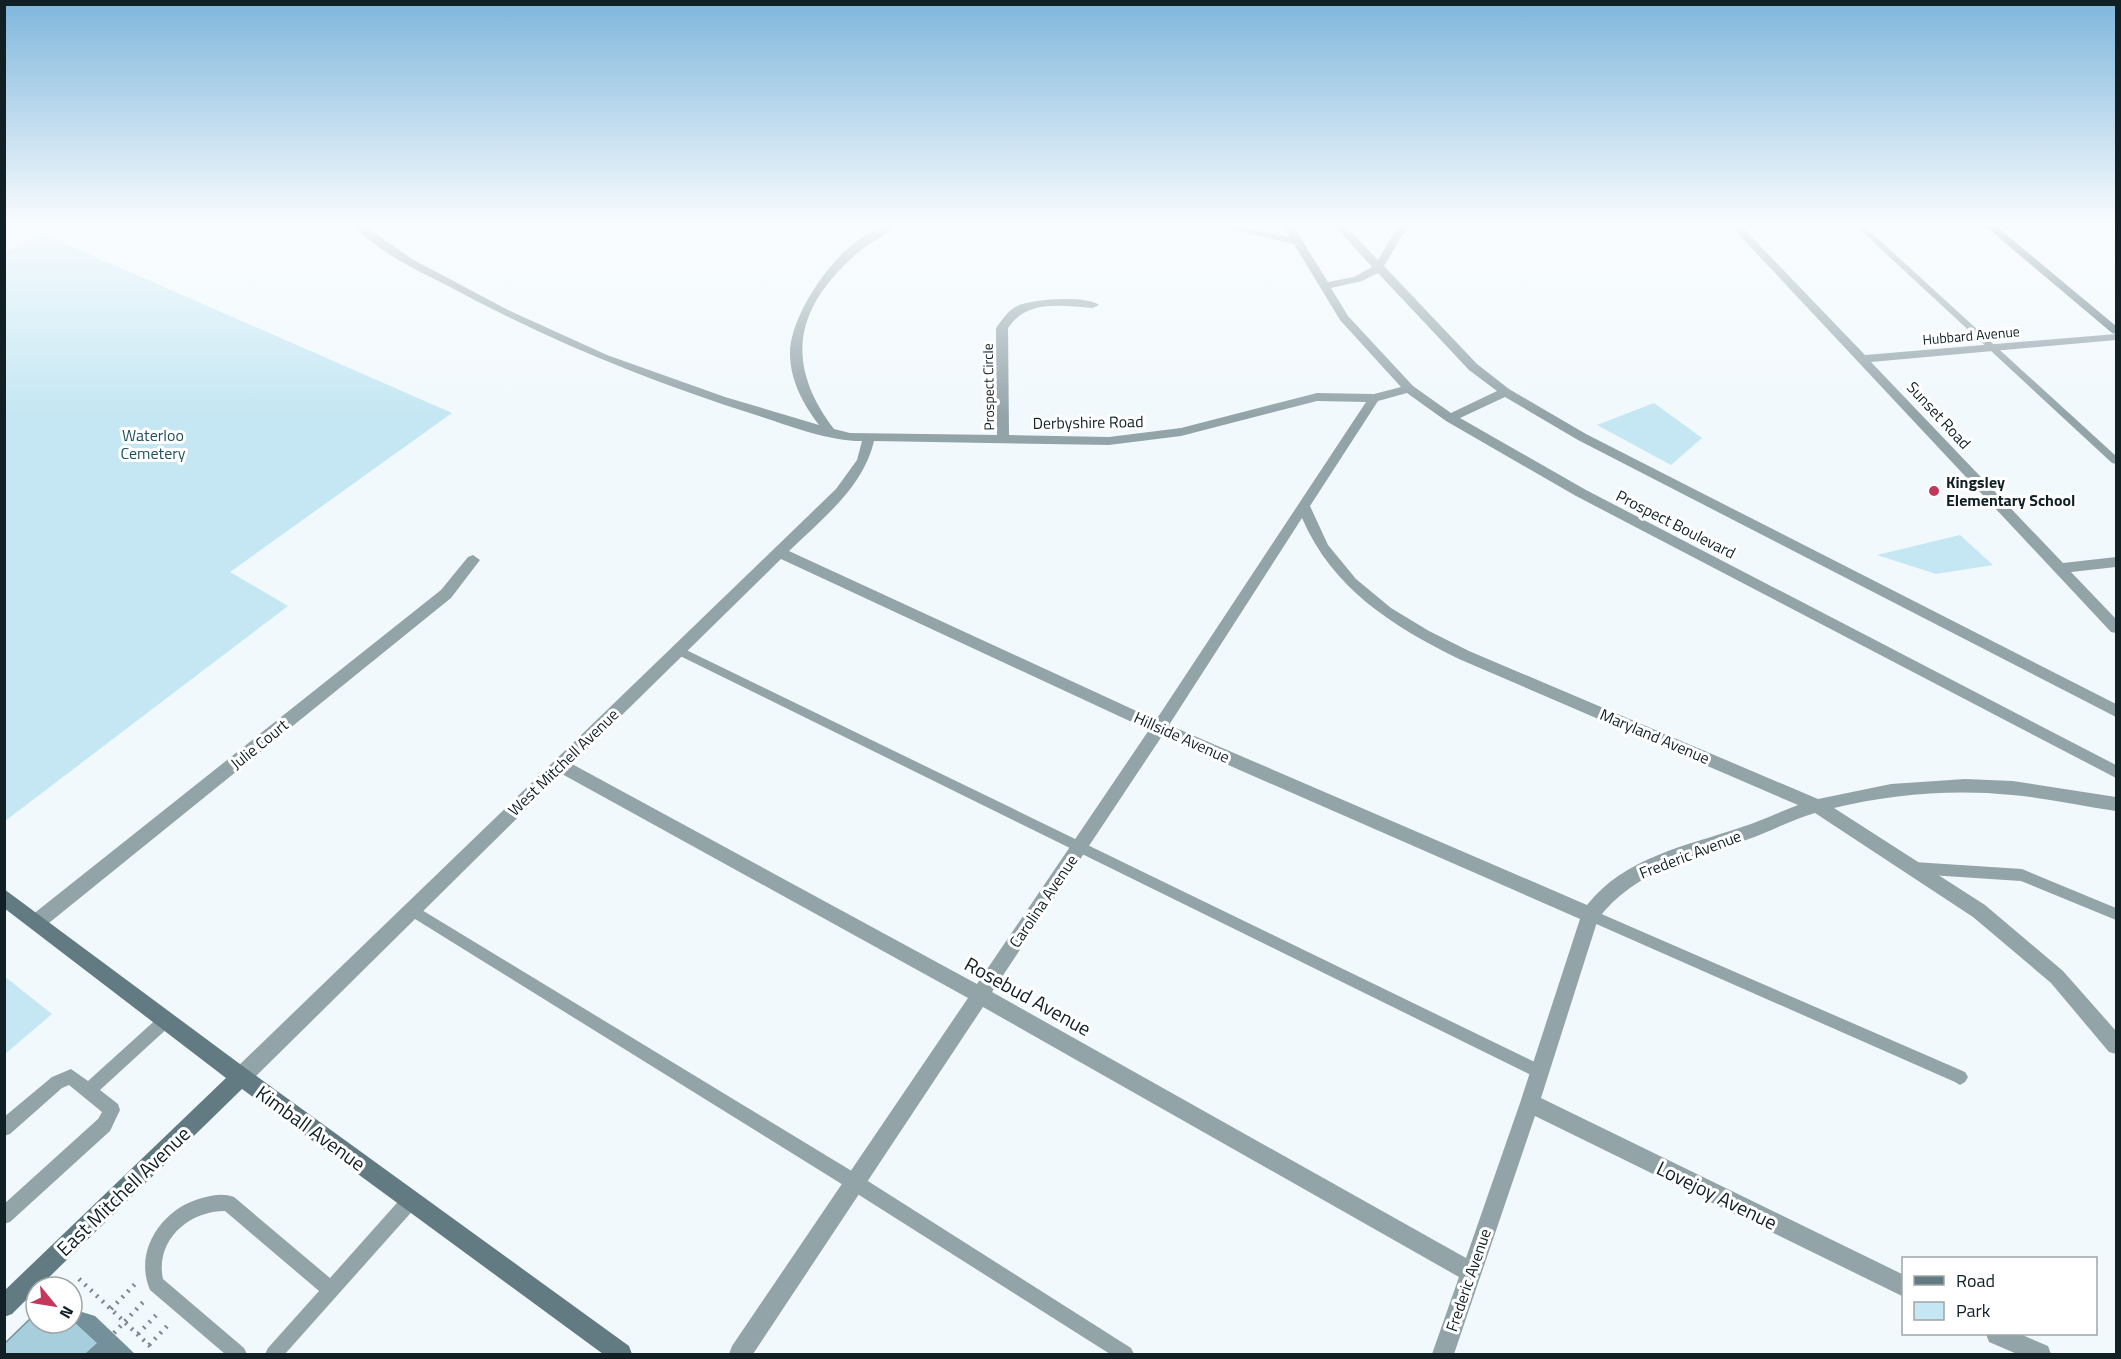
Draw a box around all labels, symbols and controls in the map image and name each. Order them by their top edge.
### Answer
street label: Hubbard Avenue [1921,320,2021,350]
street label: Prospect Circle [977,343,999,431]
street label: Sunset Road [1901,376,1977,454]
street label: Derbyshire Road [1032,409,1144,435]
park label: Waterloo Cemetery [121,423,186,465]
place label: Kingsley Elementary School [1946,470,2075,512]
street label: Prospect Boulevard [1612,484,1740,564]
marker: Kingsley Elementary School [1927,484,1941,498]
street label: Maryland Avenue [1596,702,1714,770]
street label: West Mitchell Avenue [502,703,624,821]
street label: Hillside Avenue [1130,705,1234,769]
street label: Julie Court [225,713,293,775]
street label: Frederic Avenue [1635,824,1745,884]
street label: Carolina Avenue [1003,850,1083,952]
street label: Rosebud Avenue [959,948,1097,1044]
street label: Kimball Avenue [250,1077,372,1179]
street label: East Mitchell Avenue [49,1119,197,1263]
street label: Lovejoy Avenue [1651,1152,1783,1238]
street label: Frederic Avenue [1439,1225,1497,1335]
legend [1902,1257,2097,1335]
text: Road [1956,1267,1995,1294]
north arrow [24,1275,84,1335]
text: Park [1956,1297,1991,1324]
text: N [54,1302,80,1323]

